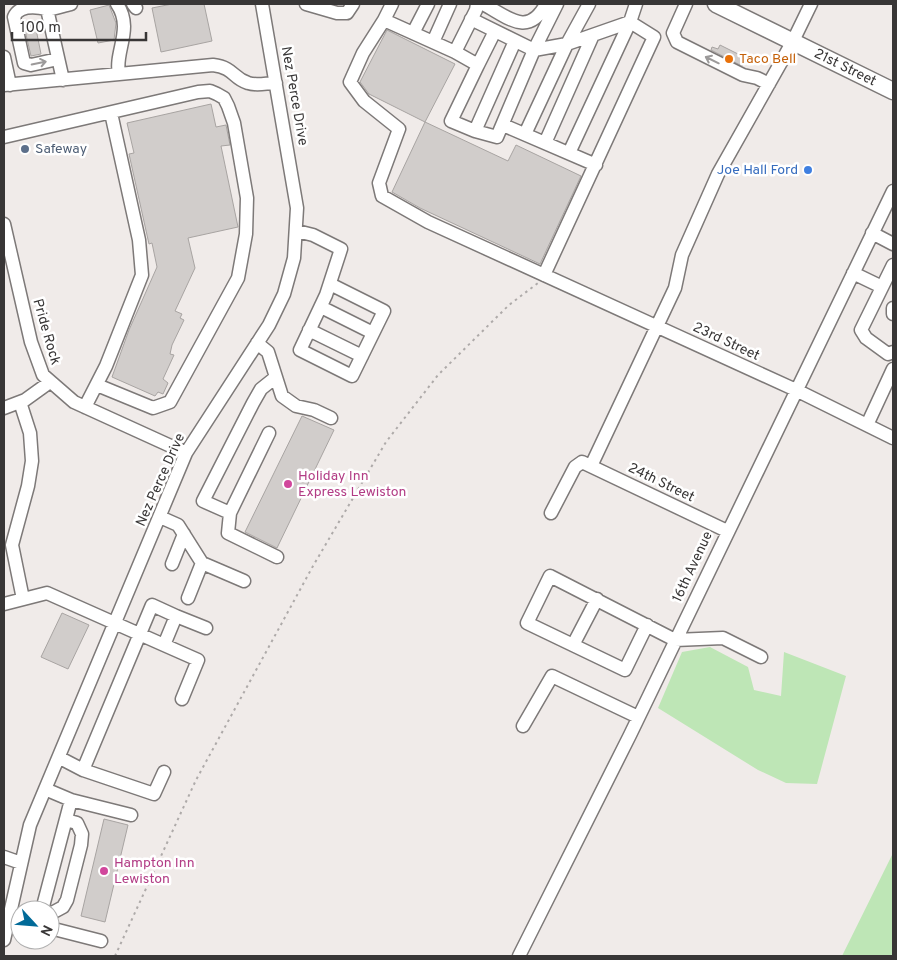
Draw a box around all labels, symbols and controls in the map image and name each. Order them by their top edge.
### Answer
scale bar [12,10,146,42]
text: 100 m [20,19,61,38]
street label: Nez Perce Drive [277,45,311,147]
street label: 21st Street [811,45,879,90]
place label: Taco Bell [739,51,796,68]
marker: Taco Bell [723,53,735,65]
one-way arrow [705,55,720,64]
one-way arrow [31,58,47,67]
place label: Safeway [35,141,87,158]
marker: Safeway [19,143,31,155]
place label: Joe Hall Ford [717,162,798,179]
marker: Joe Hall Ford [802,164,814,176]
street label: Pride Rock [28,297,64,367]
street label: 23rd Street [690,319,762,365]
street label: Nez Perce Drive [133,431,189,529]
street label: 24th Street [625,460,697,506]
place label: Holiday Inn Express Lewiston [298,468,406,501]
marker: Holiday Inn Express Lewiston [282,478,294,490]
street label: 16th Avenue [669,529,717,605]
place label: Hampton Inn Lewiston [114,855,195,888]
marker: Hampton Inn Lewiston [98,865,110,877]
north arrow [10,900,60,950]
text: N [35,922,55,938]

